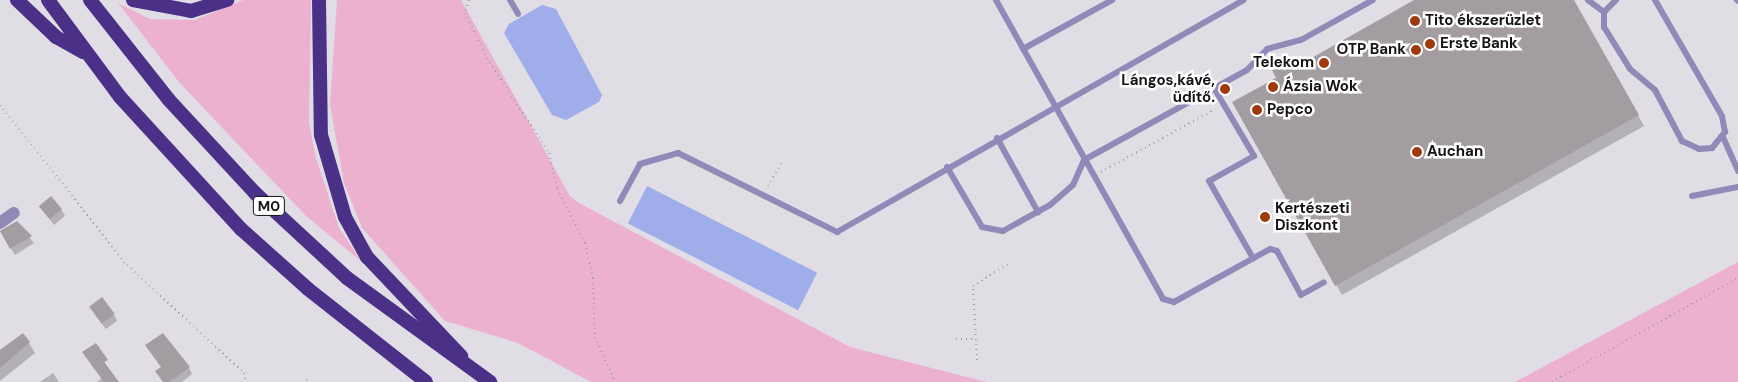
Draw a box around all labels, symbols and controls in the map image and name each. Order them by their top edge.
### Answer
place label: Tito ékszerüzlet [1425,12,1541,30]
marker: Tito ékszerüzlet [1409,15,1421,27]
place label: Erste Bank [1440,35,1518,53]
marker: Erste Bank [1424,38,1436,50]
place label: OTP Bank [1337,41,1406,59]
marker: OTP Bank [1410,44,1422,56]
place label: Telekom [1253,54,1314,72]
marker: Telekom [1318,57,1330,69]
place label: Lángos,kávé, üdítő. [1121,71,1215,106]
place label: Ázsia Wok [1283,78,1358,96]
marker: Ázsia Wok [1267,81,1279,93]
marker: Lángos,kávé, üdítő. [1219,83,1231,95]
place label: Pepco [1267,101,1313,119]
marker: Pepco [1251,104,1263,116]
place label: Auchan [1427,143,1483,161]
marker: Auchan [1411,146,1423,158]
road number: M0 [253,195,285,218]
place label: Kertészeti Diszkont [1275,199,1350,234]
marker: Kertészeti Diszkont [1259,211,1271,223]

